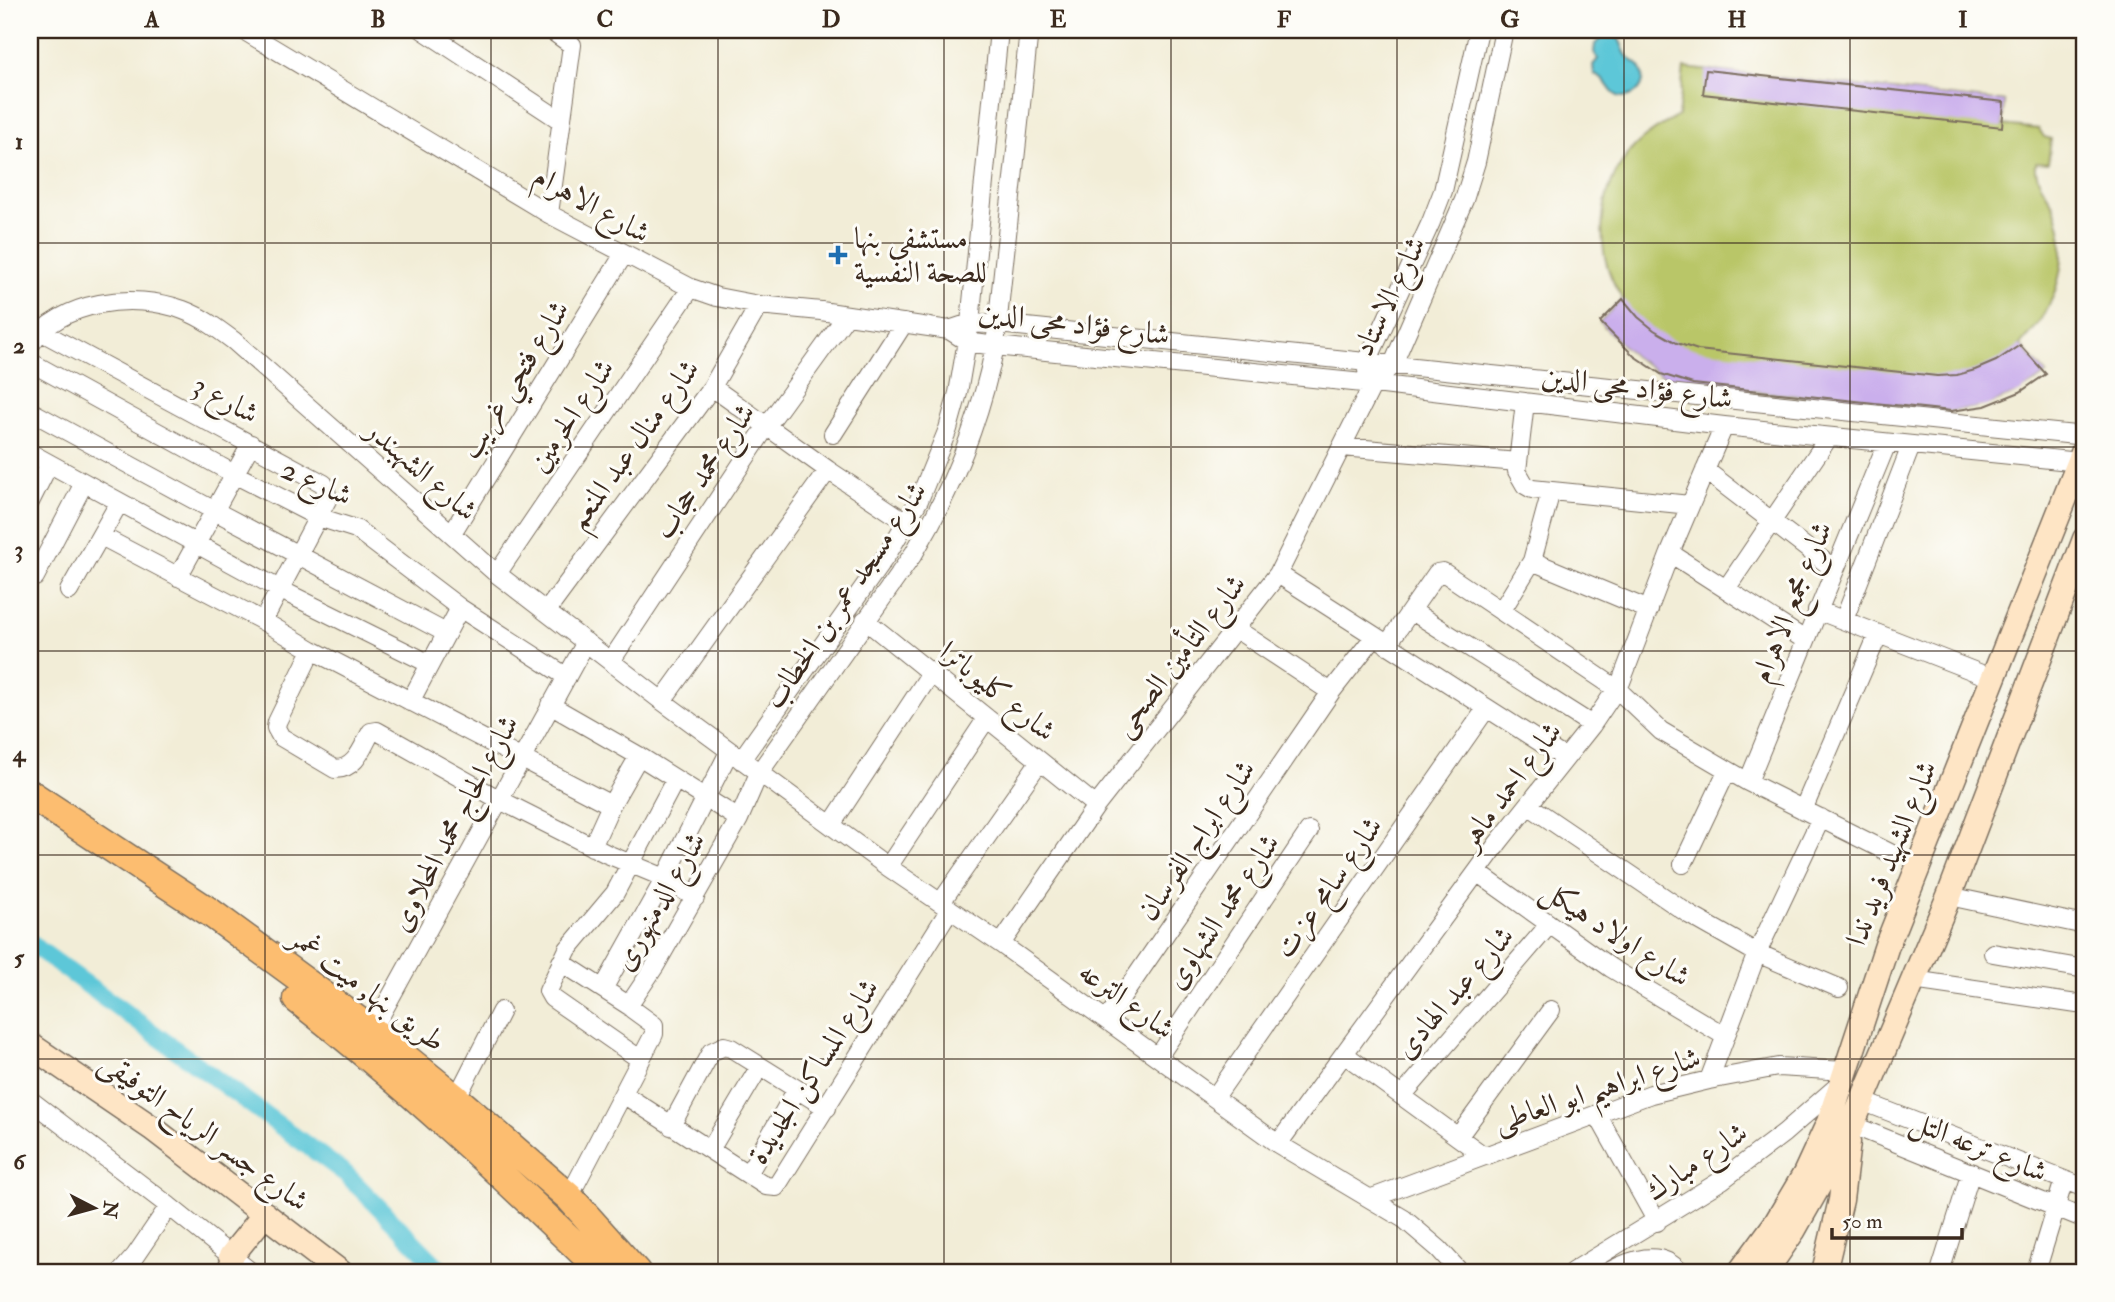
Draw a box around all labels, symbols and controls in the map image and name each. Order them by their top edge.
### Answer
text: A [144,5,160,34]
text: B [370,5,386,34]
text: C [597,5,613,34]
text: D [822,5,840,34]
text: E [1050,5,1067,34]
text: F [1277,5,1292,34]
text: G [1500,5,1520,34]
text: H [1728,5,1747,34]
text: I [1958,5,1968,34]
text: 1 [15,127,23,156]
street label: شارع الاهرام [523,157,657,258]
place label: مستشفى بنها للصحة النفسية [854,220,987,291]
street label: شارع الاستاد [1345,230,1440,365]
marker: مستشفى بنها للصحة النفسية [828,245,848,265]
street label: شارع فتحي غريب [451,293,585,470]
street label: شارع فؤاد محى الدين [975,293,1172,360]
text: 2 [13,331,25,360]
street label: شارع الحرمين [520,352,628,482]
street label: شارع منال عبد المنعم [559,352,715,542]
street label: شارع فؤاد محى الدين [1538,357,1735,424]
street label: شارع 3 [183,367,265,437]
street label: شارع محمد حجاب [645,396,769,550]
street label: شارع الشهبندر [352,410,485,534]
street label: شارع 2 [273,451,358,520]
street label: شارع مسجد عمر بن الخطاب [756,474,940,720]
street label: شارع مجمع الاهرام [1742,516,1848,691]
text: 3 [15,535,23,564]
street label: شارع التأمين الصحى [1102,565,1259,748]
street label: شارع كليوباترا [928,633,1063,754]
street label: شارع الحاج محمد المحلاوى [382,708,533,941]
street label: شارع احمد ماهر [1449,714,1575,862]
text: 4 [12,739,27,768]
street label: شارع ابراج الفرسان [1129,753,1270,932]
street label: شارع الشهيد فريد ندا [1837,755,1951,954]
street label: شارع سامح عزت [1266,809,1396,969]
street label: شارع الدمنهورى [605,825,719,980]
street label: شارع محمد الشهاوى [1157,827,1293,999]
street label: شارع اولاد هيكل [1531,871,1697,1000]
street label: طريق بنها, ميت غمر [280,917,453,1060]
street label: شارع عبد الهادى [1387,918,1527,1070]
text: 5 [14,943,25,972]
street label: شارع الترعه [1068,953,1182,1052]
street label: شارع المساكن الجديدة [740,971,892,1174]
street label: شارع ابراهيم ابو العاطى [1489,1039,1708,1150]
street label: شارع جسر الرياح التوفيقى [89,1043,316,1225]
street label: شارع ترعه التل [1903,1102,2053,1196]
street label: شارع مبارك [1638,1114,1758,1214]
text: 6 [13,1147,27,1176]
north arrow [60,1172,130,1242]
scale bar [1832,1197,1961,1241]
text: N [97,1199,123,1220]
text: 50 m [1842,1208,1883,1235]

